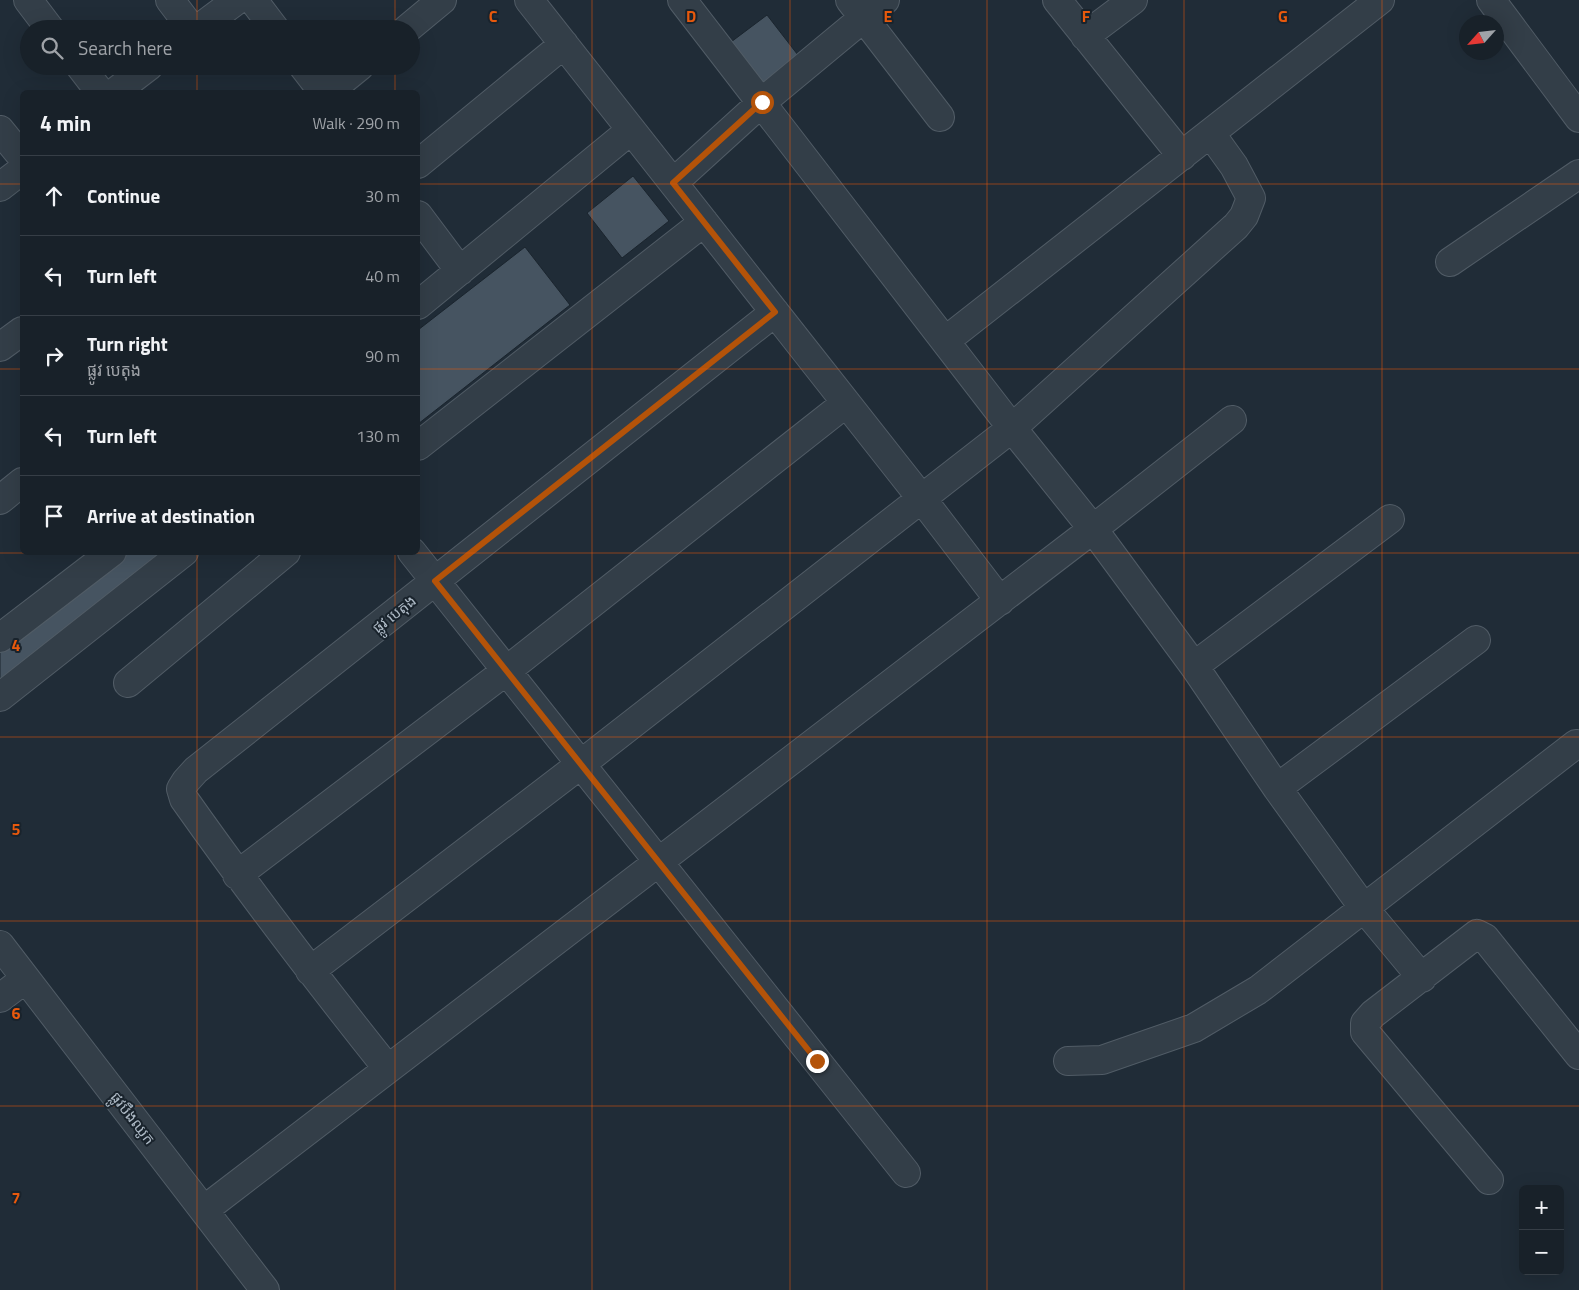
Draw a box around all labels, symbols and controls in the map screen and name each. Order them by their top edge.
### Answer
text: C [489,4,498,28]
text: D [686,4,696,28]
text: E [884,4,893,28]
text: F [1082,4,1091,28]
text: G [1278,4,1288,28]
north arrow [1459,15,1504,60]
search box [20,20,420,75]
text: Search here [78,33,172,62]
icon: search [38,34,66,62]
route start [751,91,774,114]
text: 4 min [40,107,91,139]
text: Walk · 290 m [312,111,400,135]
text: Continue [87,181,160,210]
icon: ahead [40,182,68,210]
text: 30 m [365,184,400,208]
text: Turn left [87,261,157,290]
icon: left [40,262,68,290]
text: 40 m [365,264,400,288]
text: Turn right [87,329,168,358]
icon: right [40,342,68,370]
text: 90 m [365,344,400,368]
text: ផ្លូវ បេតុង [87,358,141,382]
text: Turn left [87,421,157,450]
icon: left [40,422,68,450]
text: 130 m [356,424,400,448]
text: Arrive at destination [87,501,255,530]
icon: arrive [40,502,68,530]
street label: ផ្លូវ បេតុង [367,589,423,641]
text: 4 [12,633,21,657]
text: 5 [12,817,21,841]
text: 6 [12,1001,21,1025]
route end [806,1050,829,1073]
street label: ផ្លូវបឹងឈូក [103,1087,161,1151]
map controls [1519,1185,1564,1275]
button: + [1519,1185,1564,1230]
text: 7 [12,1186,20,1210]
button: − [1519,1230,1564,1275]

